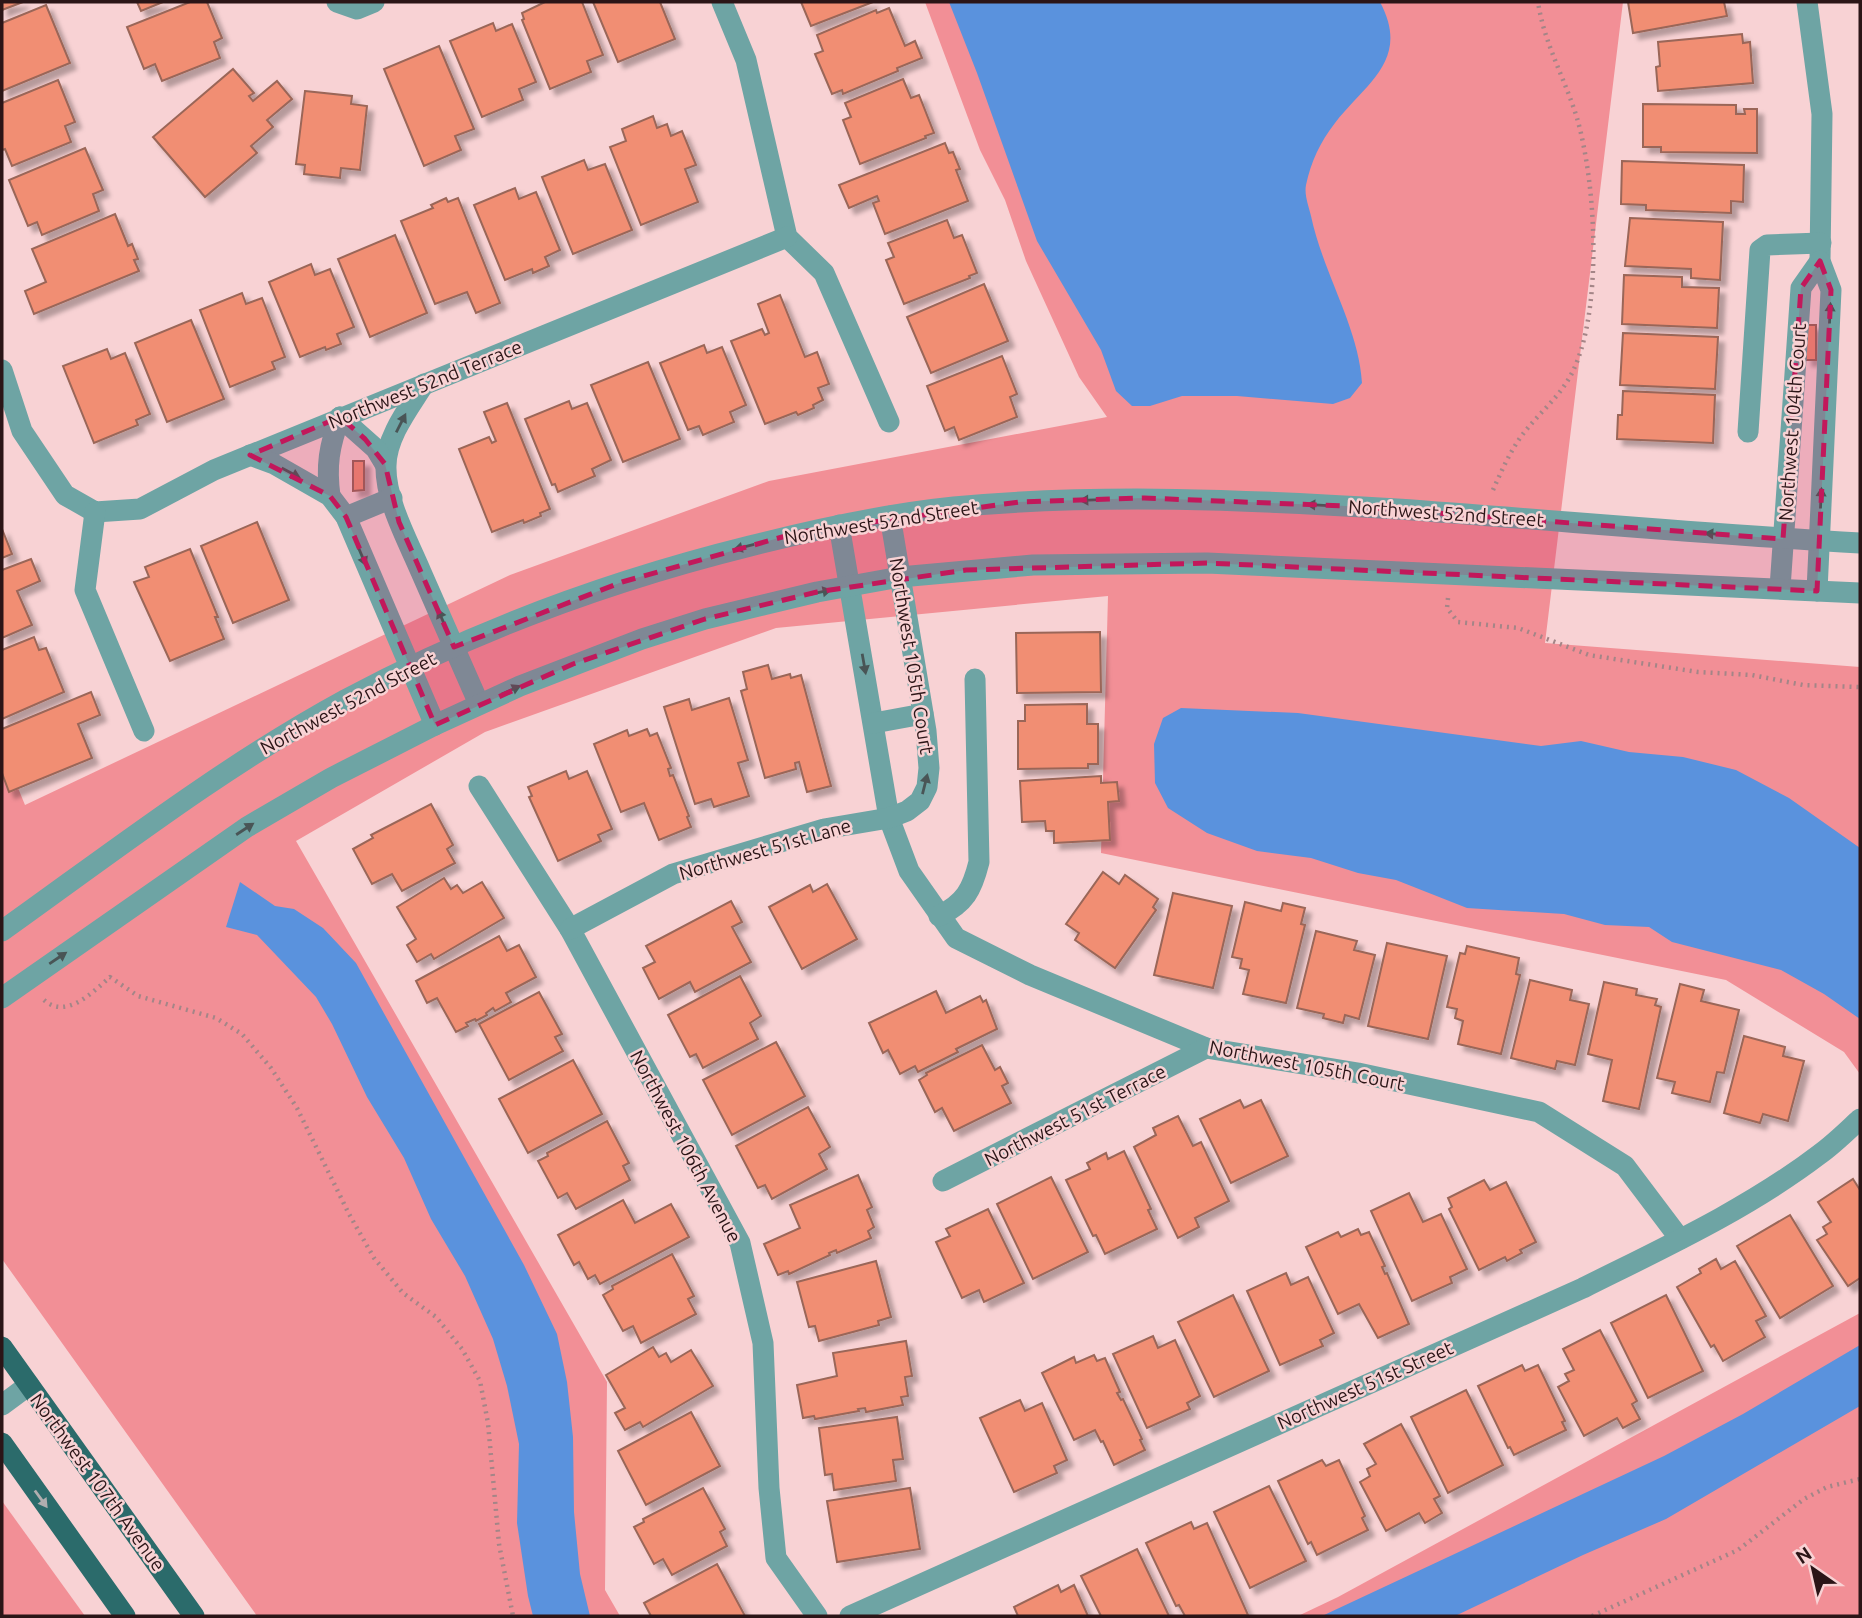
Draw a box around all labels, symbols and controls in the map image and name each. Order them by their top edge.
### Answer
one-way arrow [1824,301,1835,323]
street label: Northwest 104th Court [1774,322,1810,522]
street label: Northwest 52nd Terrace [325,335,525,433]
one-way arrow [394,412,406,432]
one-way arrow [282,467,302,479]
one-way arrow [1816,487,1827,509]
one-way arrow [1079,494,1101,505]
street label: Northwest 52nd Street [1347,495,1545,531]
street label: Northwest 52nd Street [782,496,980,548]
one-way arrow [1306,499,1328,510]
one-way arrow [1704,528,1726,539]
one-way arrow [733,542,755,553]
one-way arrow [356,546,368,566]
street label: Northwest 105th Court [886,556,938,756]
one-way arrow [810,586,832,597]
one-way arrow [436,609,448,629]
street label: Northwest 52nd Street [256,647,440,759]
one-way arrow [858,653,869,675]
one-way arrow [501,684,521,696]
one-way arrow [920,773,931,795]
street label: Northwest 51st Lane [677,814,853,884]
one-way arrow [235,822,254,835]
one-way arrow [48,952,68,965]
street label: Northwest 105th Court [1207,1035,1407,1095]
street label: Northwest 106th Avenue [626,1046,746,1246]
street label: Northwest 51st Terrace [981,1060,1169,1170]
street label: Northwest 51st Street [1274,1336,1457,1434]
street label: Northwest 107th Avenue [26,1389,170,1575]
one-way arrow [34,1490,48,1508]
north arrow [1778,1534,1848,1604]
text: N [1791,1542,1816,1568]

